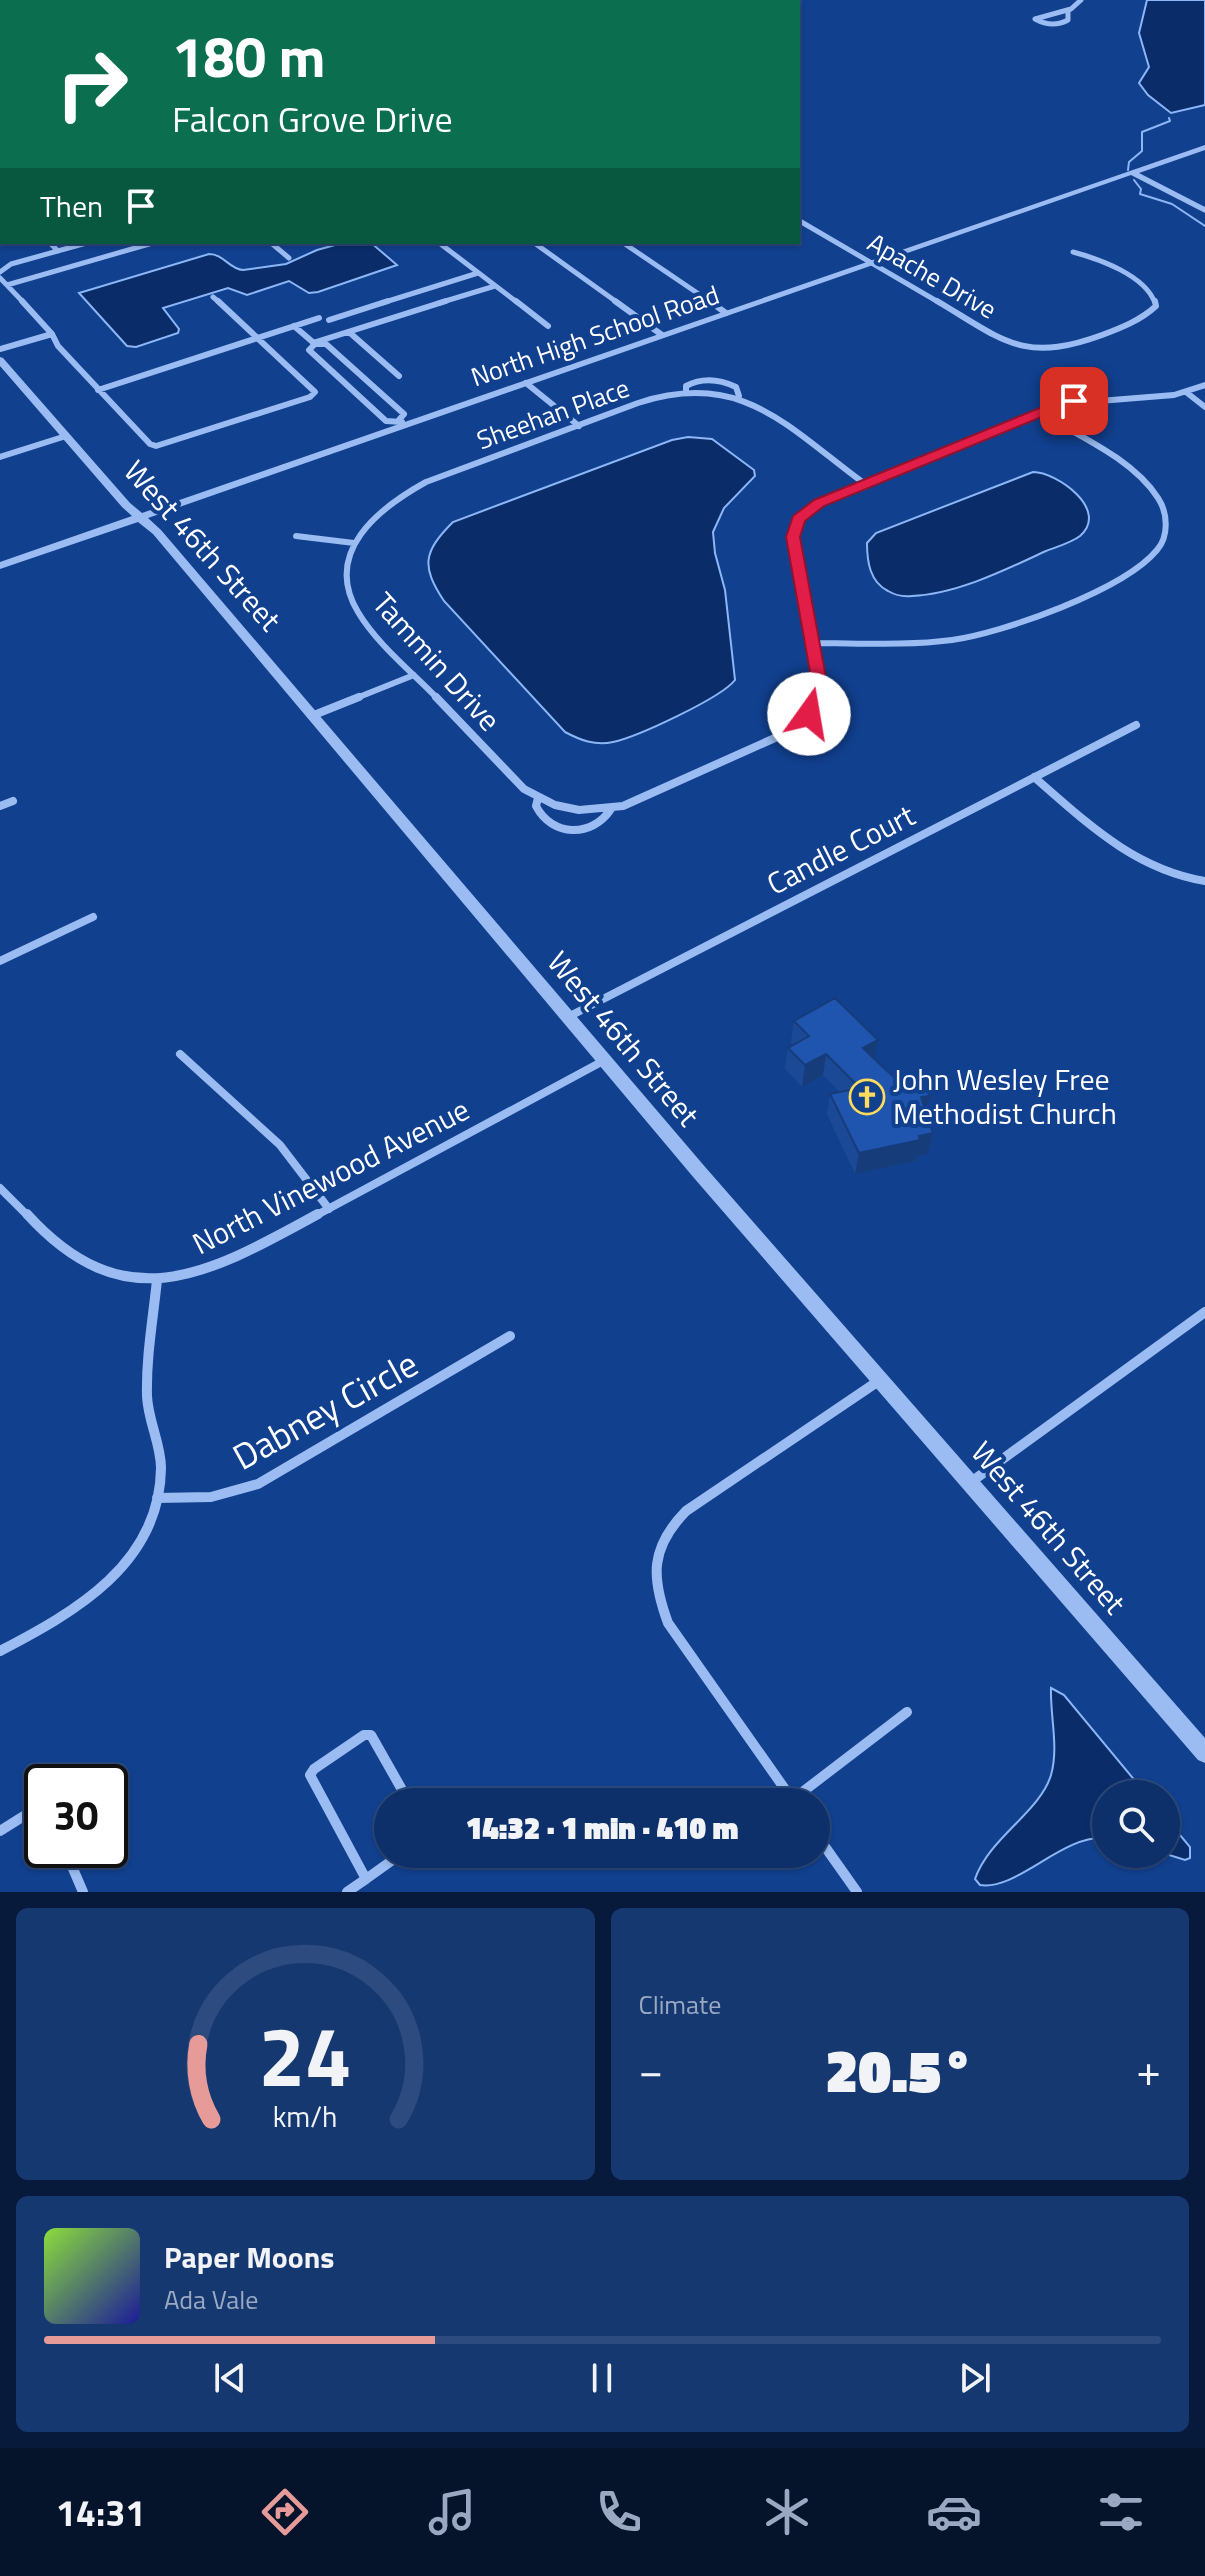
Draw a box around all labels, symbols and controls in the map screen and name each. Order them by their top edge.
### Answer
text: 180 m [172,14,325,99]
icon: right [40,32,144,136]
text: Falcon Grove Drive [172,91,453,146]
text: Then [40,183,103,229]
icon: arrive [119,184,163,228]
street label: Apache Drive [860,223,1004,328]
street label: North High School Road [466,275,724,396]
pin [1040,367,1108,435]
street label: Sheehan Place [471,368,635,459]
icon: arrive [1052,379,1096,423]
street label: West 46th Street [113,450,293,641]
street label: Tammin Drive [362,582,512,741]
position arrow [767,672,851,756]
street label: Candle Court [759,792,923,906]
street label: West 46th Street [537,941,711,1136]
place label: John Wesley Free Methodist Church [893,1056,1117,1136]
church icon: John Wesley Free Methodist Church [848,1078,886,1116]
street label: North Vinewood Avenue [184,1086,477,1266]
street label: Dabney Circle [222,1336,427,1483]
street label: West 46th Street [960,1431,1137,1624]
speed limit sign: 30 [24,1764,128,1868]
map controls [1092,1780,1180,1868]
button: search [1092,1780,1180,1868]
text: 14:32 · 1 min · 410 m [466,1805,738,1851]
text: Climate [639,1985,721,2024]
text: 24 [259,1992,352,2118]
text: 20.5° [825,2024,974,2115]
text: − [639,2036,663,2103]
text: + [1136,2036,1161,2103]
text: km/h [273,2095,338,2138]
text: Paper Moons [164,2234,334,2280]
text: Ada Vale [164,2280,258,2319]
icon: previous [208,2356,252,2400]
icon: pause [580,2356,624,2400]
icon: next [953,2356,997,2400]
icon: directions [257,2484,313,2540]
icon: music [424,2484,480,2540]
icon: phone [591,2484,647,2540]
icon: climate [759,2484,815,2540]
icon: car [926,2484,982,2540]
icon: filters [1093,2484,1149,2540]
text: 14:31 [56,2485,146,2540]

